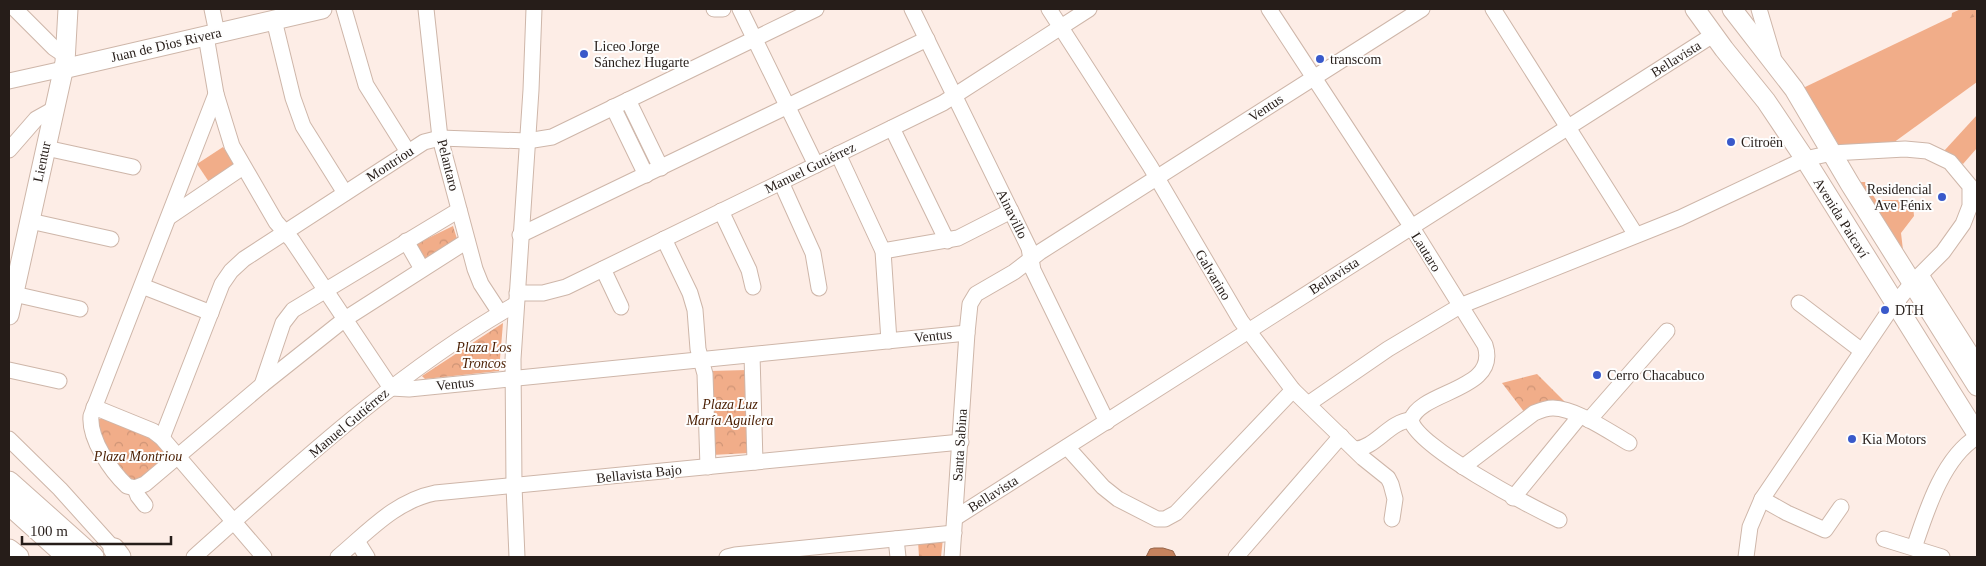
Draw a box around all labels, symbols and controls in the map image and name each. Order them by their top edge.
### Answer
street label: Juan de Dios Rivera [109,25,224,65]
street label: Bellavista [1648,37,1704,80]
place label: Liceo Jorge Sánchez Hugarte [594,39,689,70]
marker: Liceo Jorge Sánchez Hugarte [578,48,590,60]
place label: transcom [1330,52,1381,67]
marker: transcom [1314,53,1326,65]
street label: Ventus [1246,91,1286,125]
place label: Citroën [1741,135,1783,150]
marker: Citroën [1725,136,1737,148]
street label: Pelantaro [434,138,462,192]
street label: Lientur [30,140,54,184]
street label: Manuel Gutiérrez [762,140,858,196]
street label: Montriou [364,143,416,185]
street label: Avenida Paicaví [1810,175,1872,261]
place label: Residencial Ave Fénix [1867,182,1932,213]
street label: Ainavillo [994,187,1030,241]
marker: Residencial Ave Fénix [1936,191,1948,203]
street label: Lautaro [1408,230,1444,274]
street label: Galvarino [1192,247,1234,303]
street label: Bellavista [1306,254,1362,298]
place label: DTH [1895,303,1924,318]
marker: DTH [1879,304,1891,316]
street label: Ventus [913,327,953,345]
park label: Plaza Los Troncos [455,340,512,371]
place label: Cerro Chacabuco [1607,368,1705,383]
marker: Cerro Chacabuco [1591,369,1603,381]
street label: Ventus [435,375,475,393]
street label: Manuel Gutiérrez [306,385,392,461]
park label: Plaza Luz María Aguilera [685,397,774,428]
street label: Santa Sabina [950,407,970,482]
place label: Kia Motors [1862,432,1926,447]
marker: Kia Motors [1846,433,1858,445]
park label: Plaza Montriou [93,449,182,464]
street label: Bellavista Bajo [595,462,683,486]
street label: Bellavista [965,472,1021,515]
scale bar [22,514,171,546]
text: 100 m [30,523,68,539]

